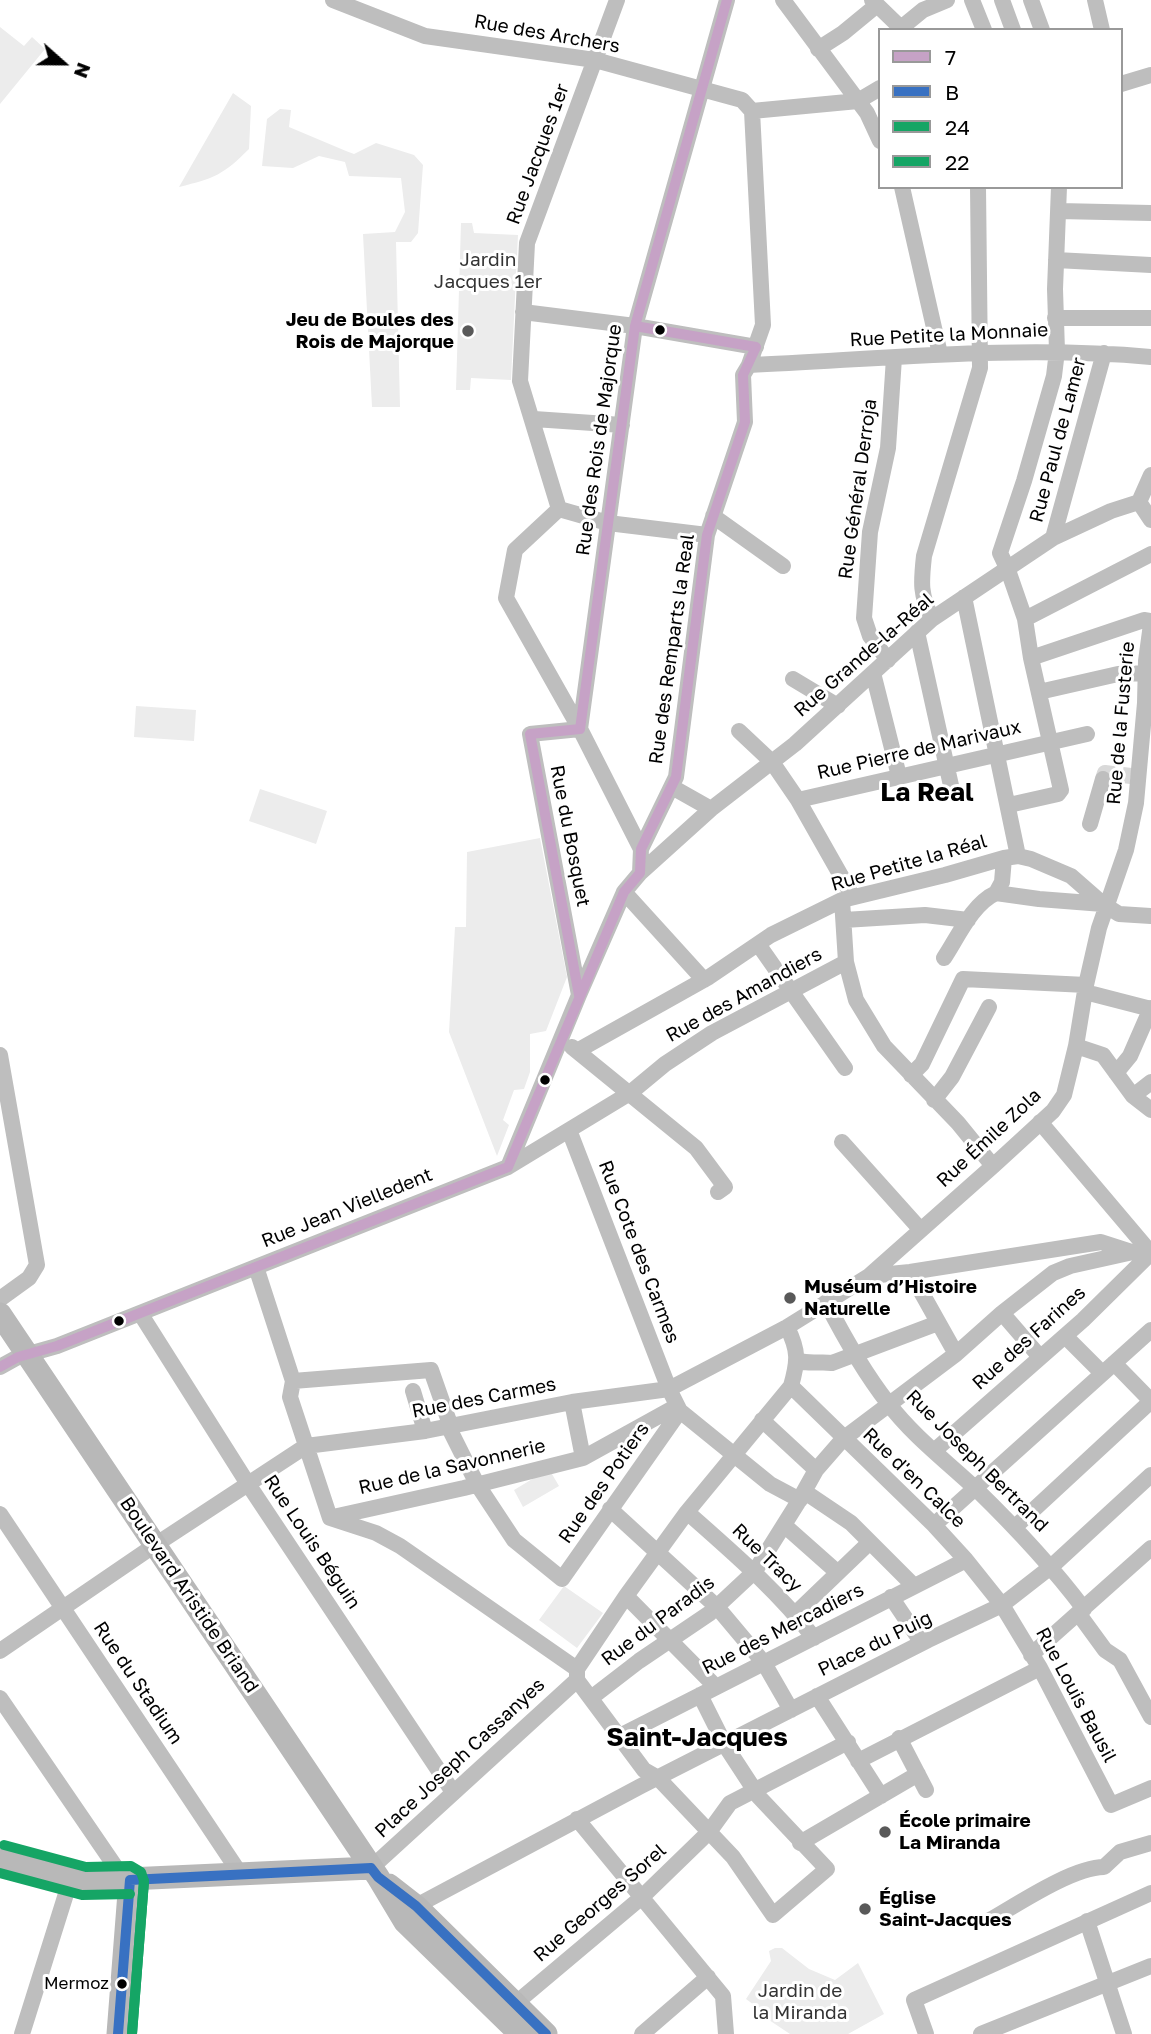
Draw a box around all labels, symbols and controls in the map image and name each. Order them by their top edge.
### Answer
street label: Rue des Archers [472,10,622,58]
north arrow [28,28,98,98]
legend [878,28,1123,189]
text: 7 [945,44,956,70]
text: N [70,60,96,82]
text: B [945,79,959,105]
street label: Rue Jacques 1er [502,81,574,227]
text: 24 [945,114,970,140]
text: 22 [945,149,969,175]
park label: Jardin Jacques 1er [434,249,542,293]
place label: Jeu de Boules des Rois de Majorque [286,309,454,353]
street label: Rue Petite la Monnaie [849,318,1049,352]
marker: Jeu de Boules des Rois de Majorque [460,323,476,339]
street label: Rue des Rois de Majorque [571,323,627,557]
unlabelled marker [653,323,667,337]
street label: Rue Paul de Lamer [1025,355,1091,525]
street label: Rue Général Derroja [834,397,882,581]
street label: Rue des Remparts la Real [645,532,699,766]
street label: Rue Grande-la-Réal [790,588,938,722]
street label: Rue de la Fusterie [1103,640,1139,806]
street label: Rue Pierre de Marivaux [815,715,1023,785]
street label: Rue du Bosquet [545,763,595,909]
district label: La Real [880,777,974,809]
street label: Rue Petite la Réal [828,830,990,896]
street label: Rue des Amandiers [662,943,826,1047]
unlabelled marker [538,1073,552,1087]
street label: Rue Émile Zola [932,1084,1046,1192]
street label: Rue Cote des Carmes [594,1157,684,1347]
street label: Rue Jean Vielledent [258,1163,436,1253]
place label: Muséum d’Histoire Naturelle [804,1276,977,1320]
street label: Rue des Farines [968,1281,1090,1395]
marker: Muséum d’Histoire Naturelle [782,1290,798,1306]
unlabelled marker [112,1314,126,1328]
street label: Rue des Carmes [410,1373,558,1423]
street label: Rue Joseph Bertrand [901,1385,1053,1537]
street label: Rue des Potiers [554,1418,654,1548]
street label: Rue d'en Calce [858,1423,970,1533]
street label: Rue de la Savonnerie [356,1434,548,1500]
street label: Rue Louis Béguin [259,1471,365,1613]
street label: Boulevard Aristide Briand [115,1493,263,1697]
street label: Rue Tracy [727,1519,807,1597]
street label: Rue du Paradis [597,1571,719,1671]
street label: Rue des Mercadiers [698,1578,868,1680]
street label: Place du Puig [814,1607,936,1681]
street label: Rue du Stadium [89,1617,187,1749]
street label: Rue Louis Bausil [1031,1624,1121,1766]
street label: Place Joseph Cassanyes [370,1673,550,1843]
district label: Saint-Jacques [606,1722,788,1754]
place label: École primaire La Miranda [899,1810,1031,1854]
marker: École primaire La Miranda [877,1824,893,1840]
street label: Rue Georges Sorel [529,1839,671,1967]
place label: Église Saint-Jacques [879,1887,1012,1931]
marker: Église Saint-Jacques [857,1901,873,1917]
place label: Mermoz [44,1974,109,1994]
marker: Mermoz [115,1977,129,1991]
park label: Jardin de la Miranda [752,1980,848,2024]

